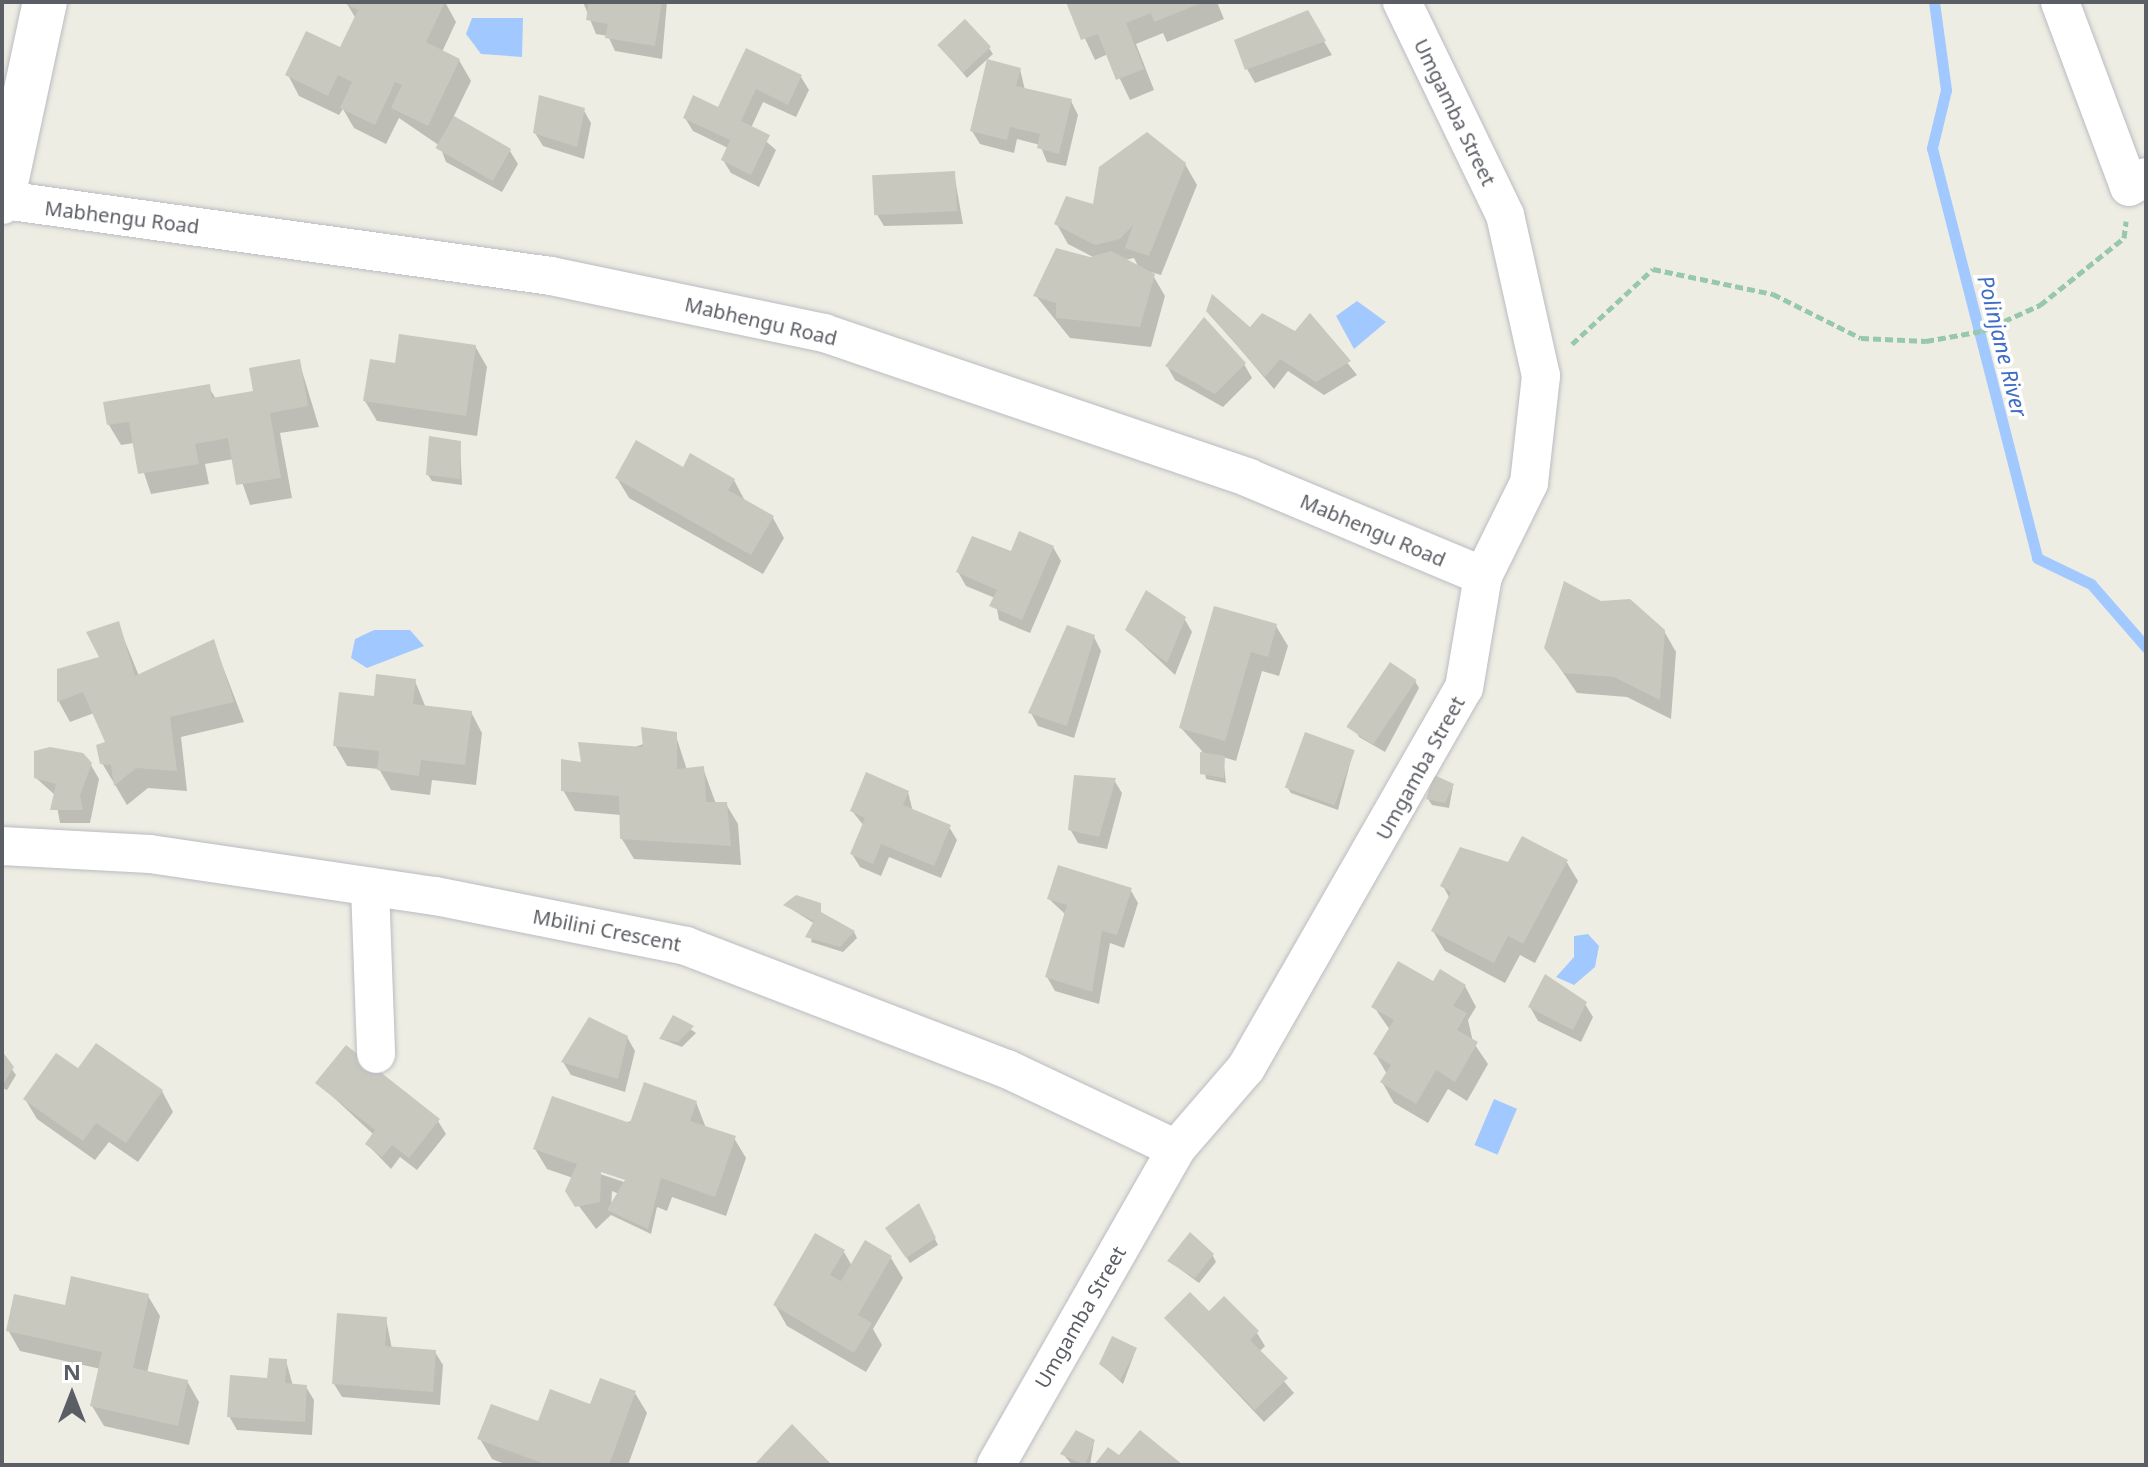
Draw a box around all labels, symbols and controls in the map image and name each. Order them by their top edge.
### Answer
street label: Umgamba Street [1409,35,1501,189]
street label: Mabhengu Road [43,196,201,238]
water label: Polinjane River [1973,273,2033,419]
street label: Mabhengu Road [683,292,839,350]
street label: Mabhengu Road [1297,489,1449,571]
street label: Umgamba Street [1371,692,1469,844]
street label: Mbilini Crescent [531,904,683,956]
street label: Umgamba Street [1030,1242,1130,1392]
north arrow [32,1355,112,1435]
text: N [63,1356,81,1386]

